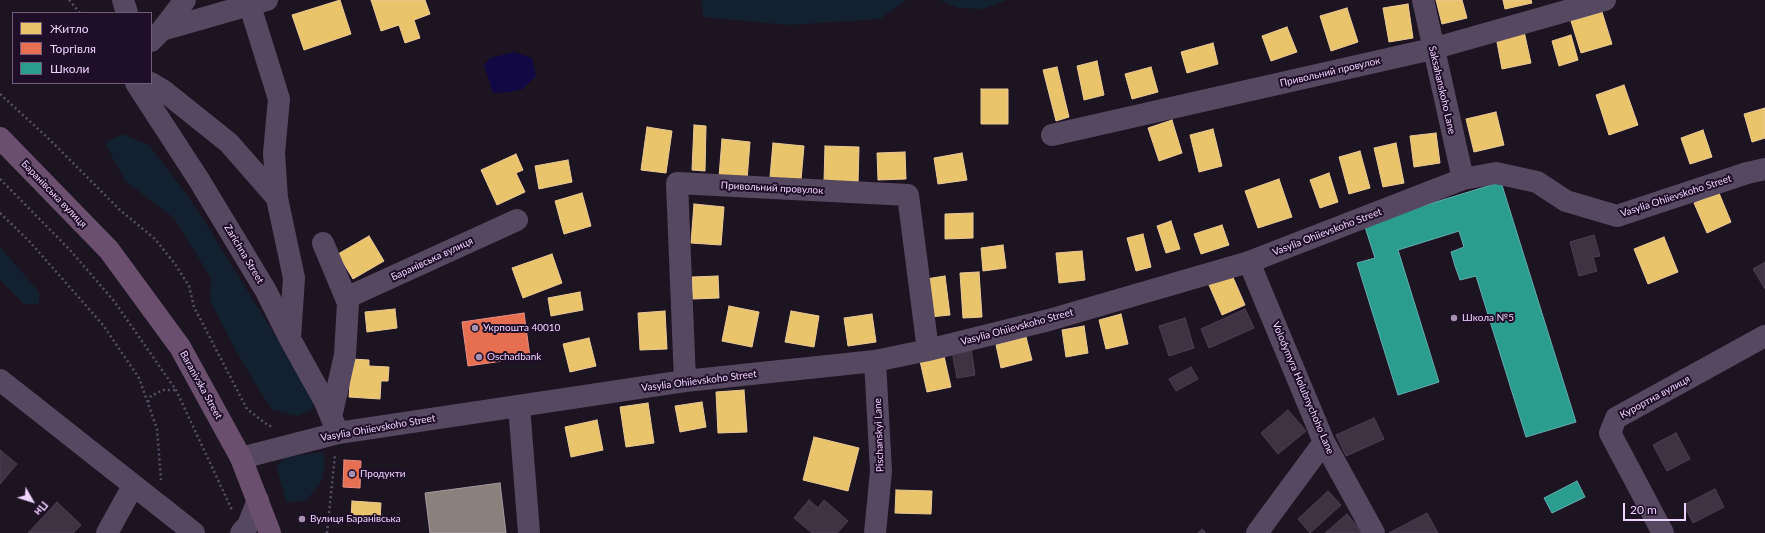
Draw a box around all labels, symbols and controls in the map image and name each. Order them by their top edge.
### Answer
legend [12,12,152,84]
text: Житло [50,21,89,36]
text: Торгівля [50,41,96,56]
street label: Saksahanskoho Lane [1426,45,1458,135]
street label: Привольний провулок [1279,55,1381,89]
text: Школи [50,61,89,76]
street label: Баранівська вулиця [19,158,89,230]
street label: Vasylia Ohiievskoho Street [1619,172,1733,220]
street label: Привольний провулок [720,179,824,197]
street label: Vasylia Ohiievskoho Street [1271,206,1383,258]
street label: Zarichna Street [222,222,266,286]
street label: Баранівська вулиця [389,235,475,283]
street label: Vasylia Ohiievskoho Street [959,306,1075,348]
place label: Школа №5 [1462,312,1514,324]
marker: Школа №5 [1449,313,1459,323]
street label: Volodymyra Holubnychoho Lane [1270,320,1336,456]
place label: Укрпошта 40010 [483,322,560,334]
marker: Укрпошта 40010 [470,323,480,333]
street label: Baranivska Street [177,349,225,421]
place label: Oschadbank [487,351,541,363]
marker: Oschadbank [474,352,484,362]
street label: Vasylia Ohiievskoho Street [641,368,757,394]
street label: Курортна вулиця [1618,373,1692,421]
street label: Pischanskyi Lane [872,398,886,472]
street label: Vasylia Ohiievskoho Street [320,412,436,444]
place label: Продукти [360,468,405,480]
marker: Продукти [347,469,357,479]
north arrow [12,481,52,521]
scale bar [1625,495,1688,521]
text: Пн [32,499,51,519]
text: 20 m [1630,502,1657,517]
place label: Вулиця Баранівська [310,513,401,525]
marker: Вулиця Баранівська [297,514,307,524]

